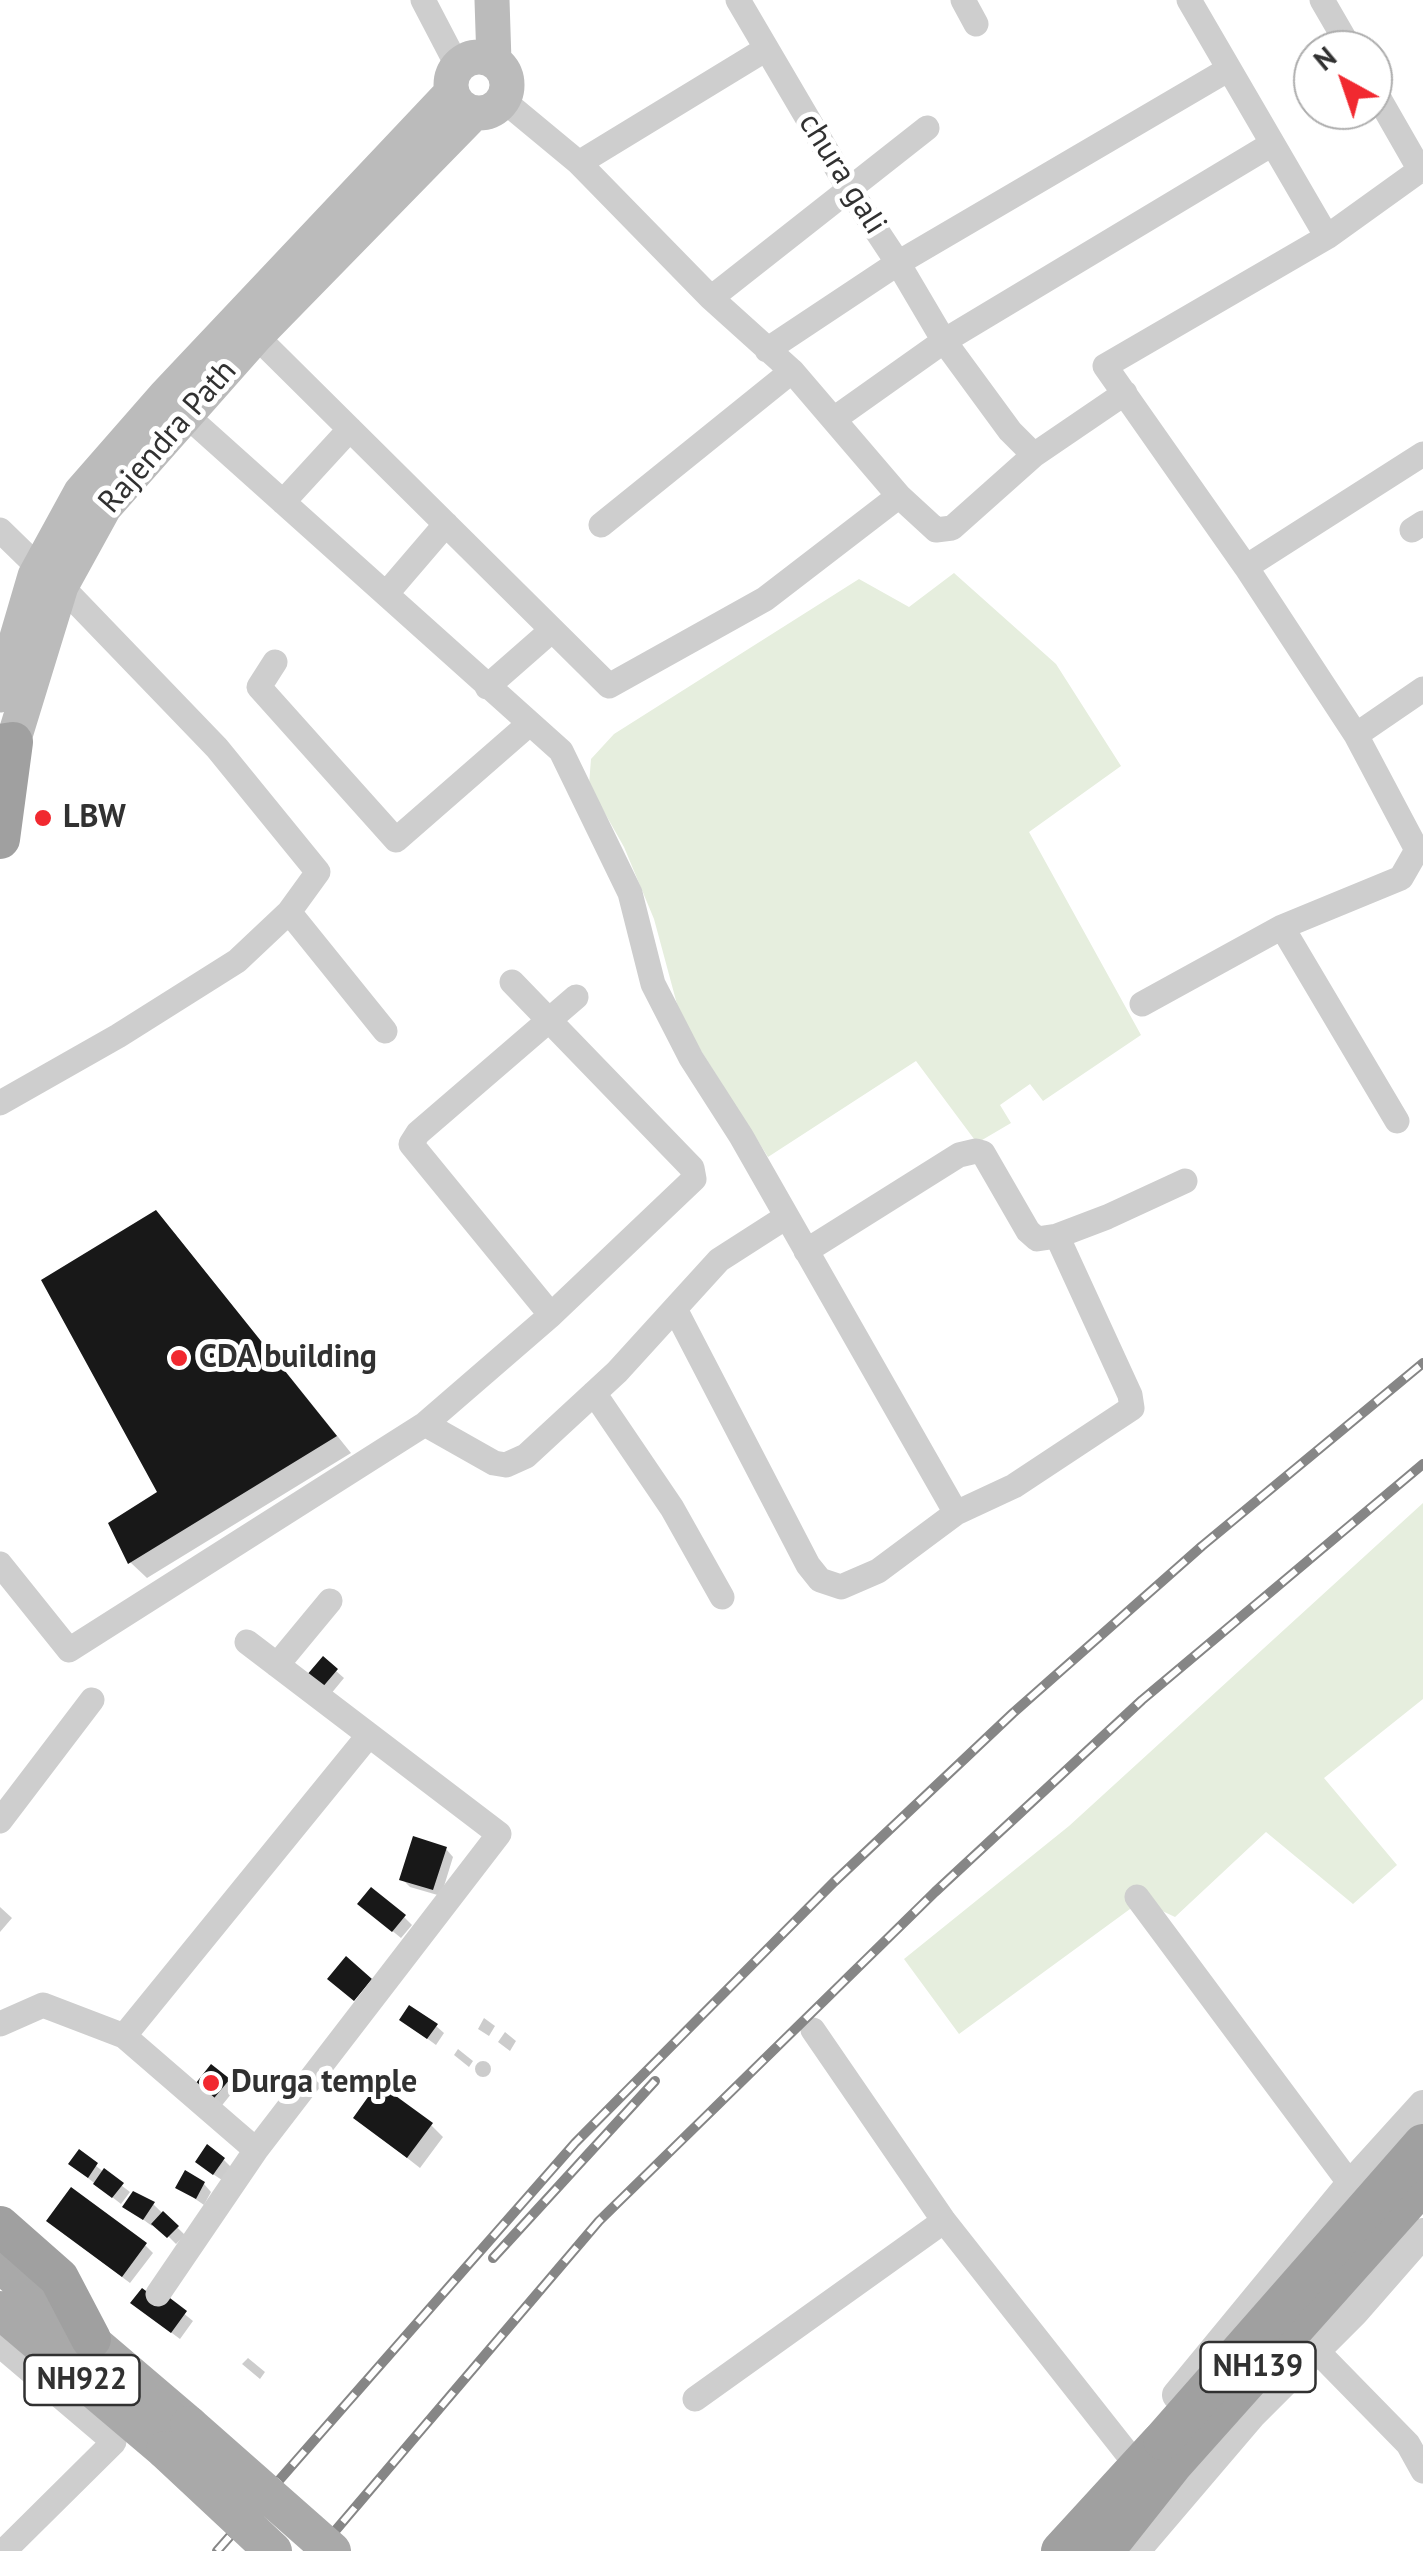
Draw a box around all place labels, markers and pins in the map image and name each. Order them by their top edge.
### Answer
place label: LBW [63,799,126,837]
marker: LBW [32,807,54,829]
place label: CDA building [199,1339,377,1377]
marker: CDA building [168,1347,190,1369]
place label: Durga temple [231,2064,417,2102]
marker: Durga temple [200,2072,222,2094]

